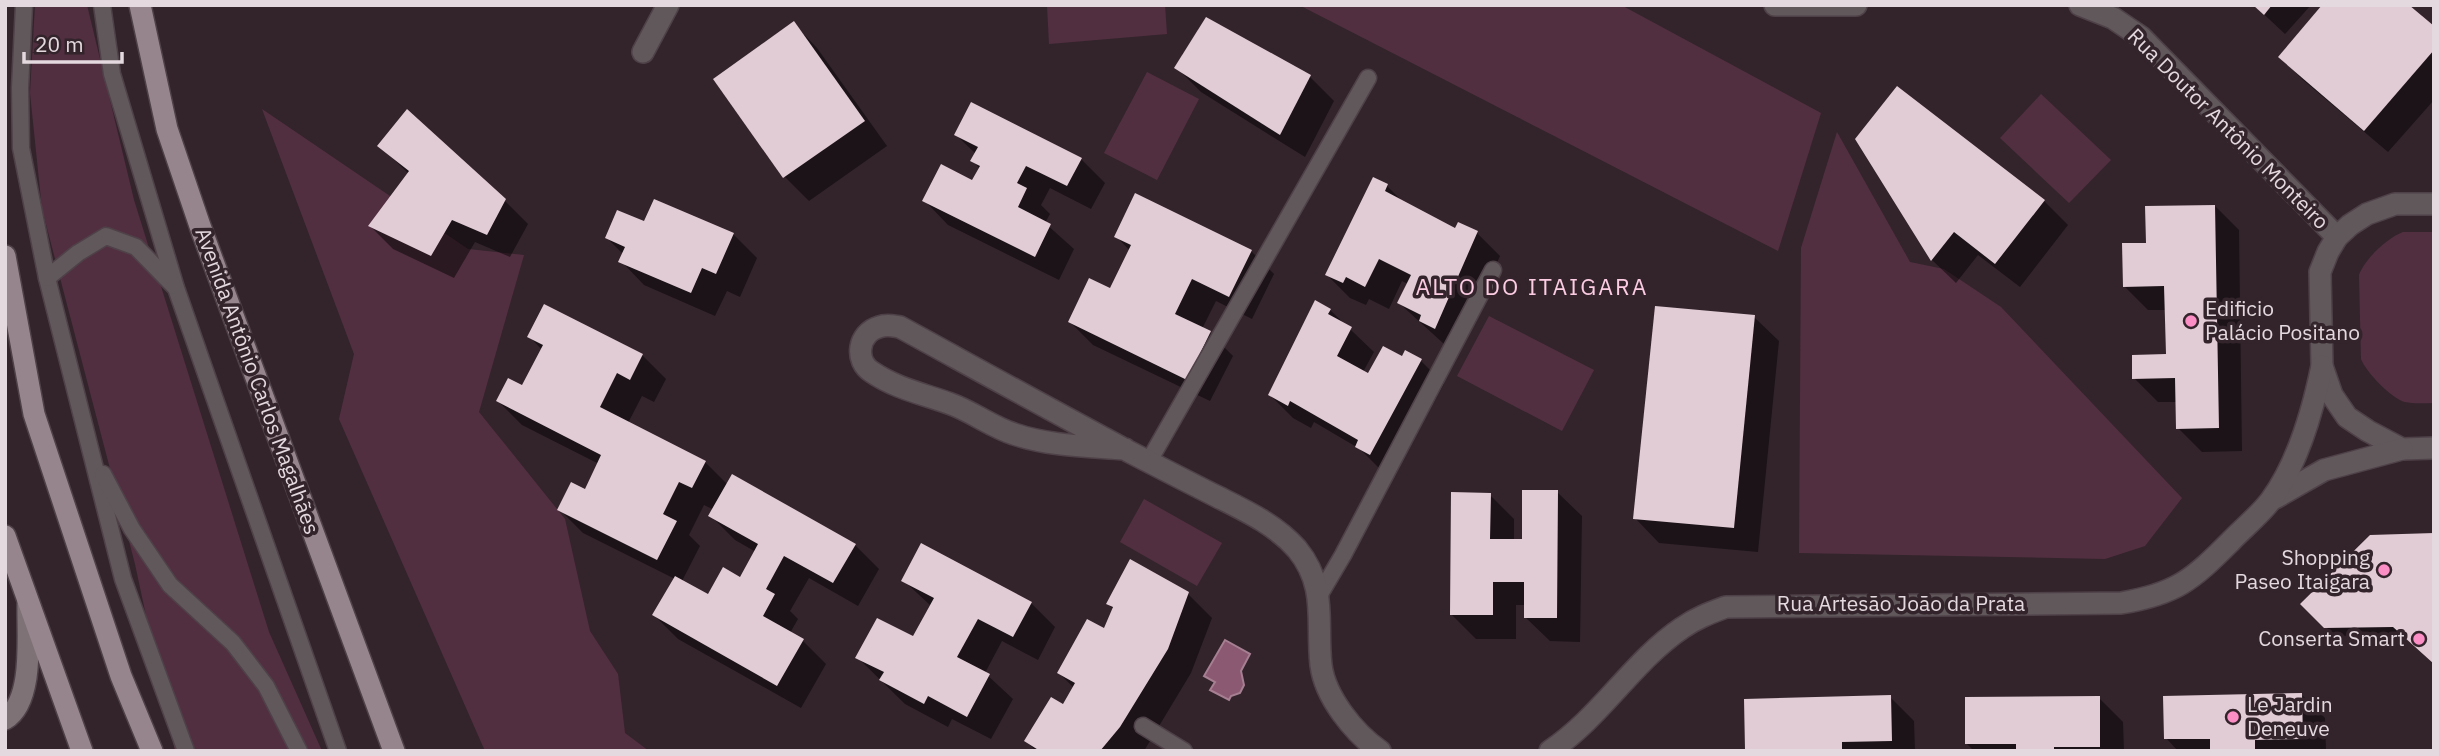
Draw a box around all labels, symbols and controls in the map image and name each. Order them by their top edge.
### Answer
scale bar [24,21,122,65]
street label: Rua Doutor Antônio Monteiro [2122,22,2335,235]
text: 20 m [35,30,84,58]
street label: Avenida Antônio Carlos Magalhães [189,223,327,538]
district label: ALTO DO ITAIGARA [1415,271,1649,301]
place label: Edificio Palácio Positano [2205,294,2360,346]
marker: Edificio Palácio Positano [2183,313,2199,329]
place label: Shopping Paseo Itaigara [2234,543,2370,595]
marker: Shopping Paseo Itaigara [2376,562,2392,578]
street label: Rua Artesão João da Prata [1777,589,2025,617]
place label: Conserta Smart [2258,624,2405,652]
marker: Conserta Smart [2411,631,2427,647]
place label: Le Jardin Deneuve [2247,690,2333,742]
marker: Le Jardin Deneuve [2225,709,2241,725]

